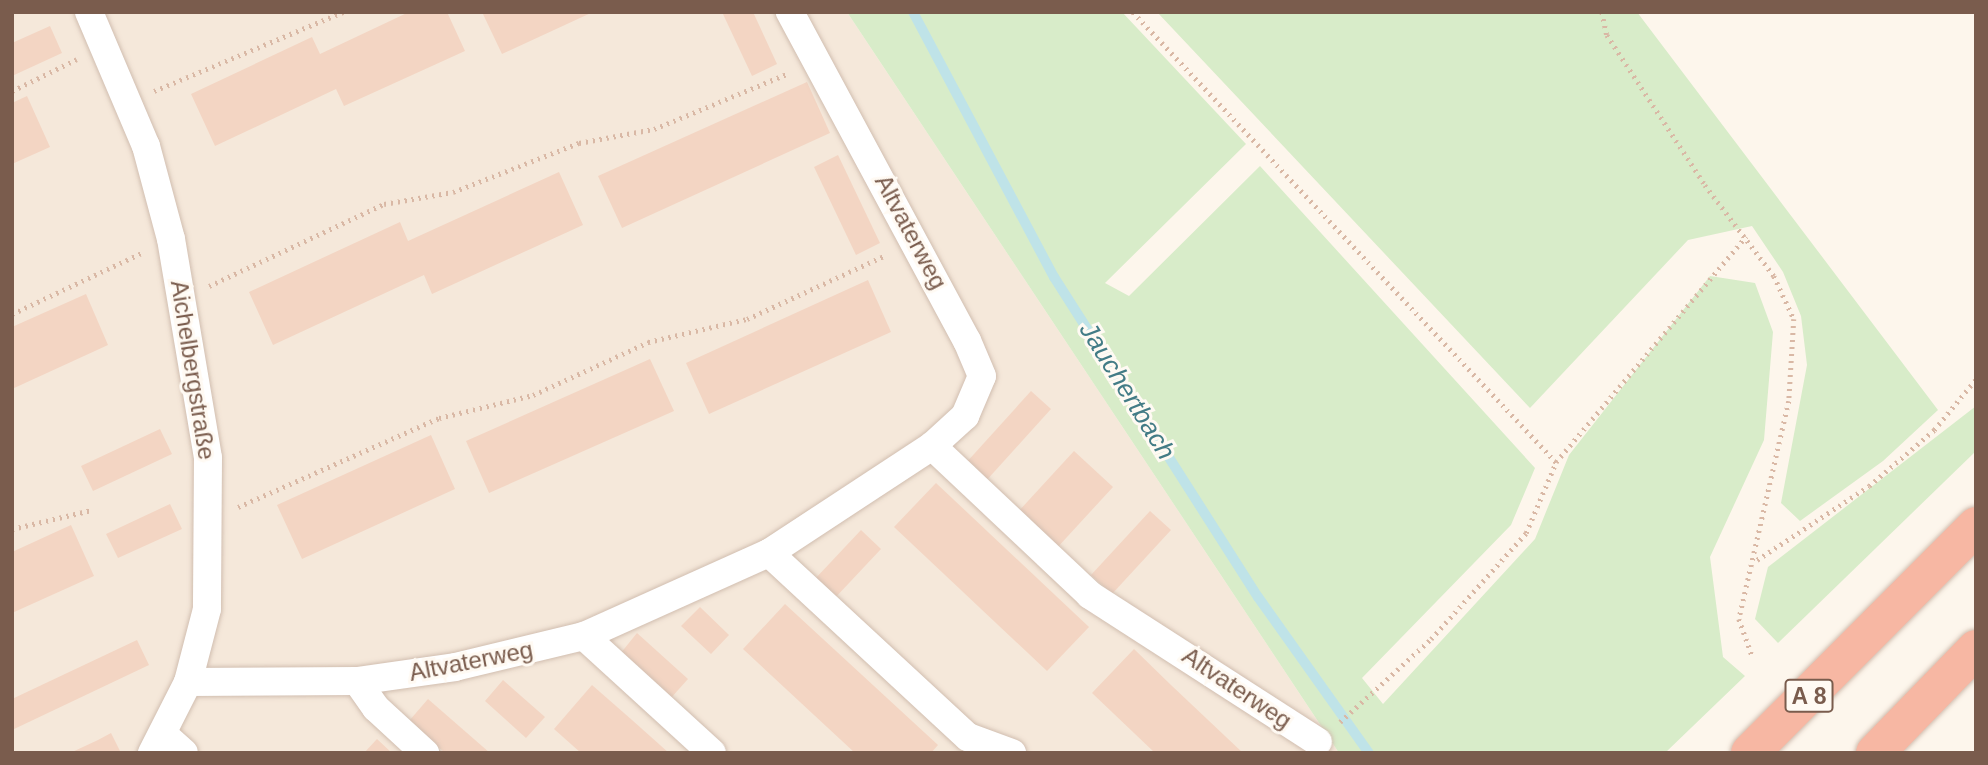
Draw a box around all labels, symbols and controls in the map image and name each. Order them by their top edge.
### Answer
street label: Altvaterweg [869,170,953,294]
street label: Aichelbergstraße [165,278,221,462]
water label: Jauchertbach [1072,317,1182,465]
street label: Altvaterweg [407,635,535,687]
street label: Altvaterweg [1177,641,1297,735]
road number: A 8 [1783,676,1835,716]

